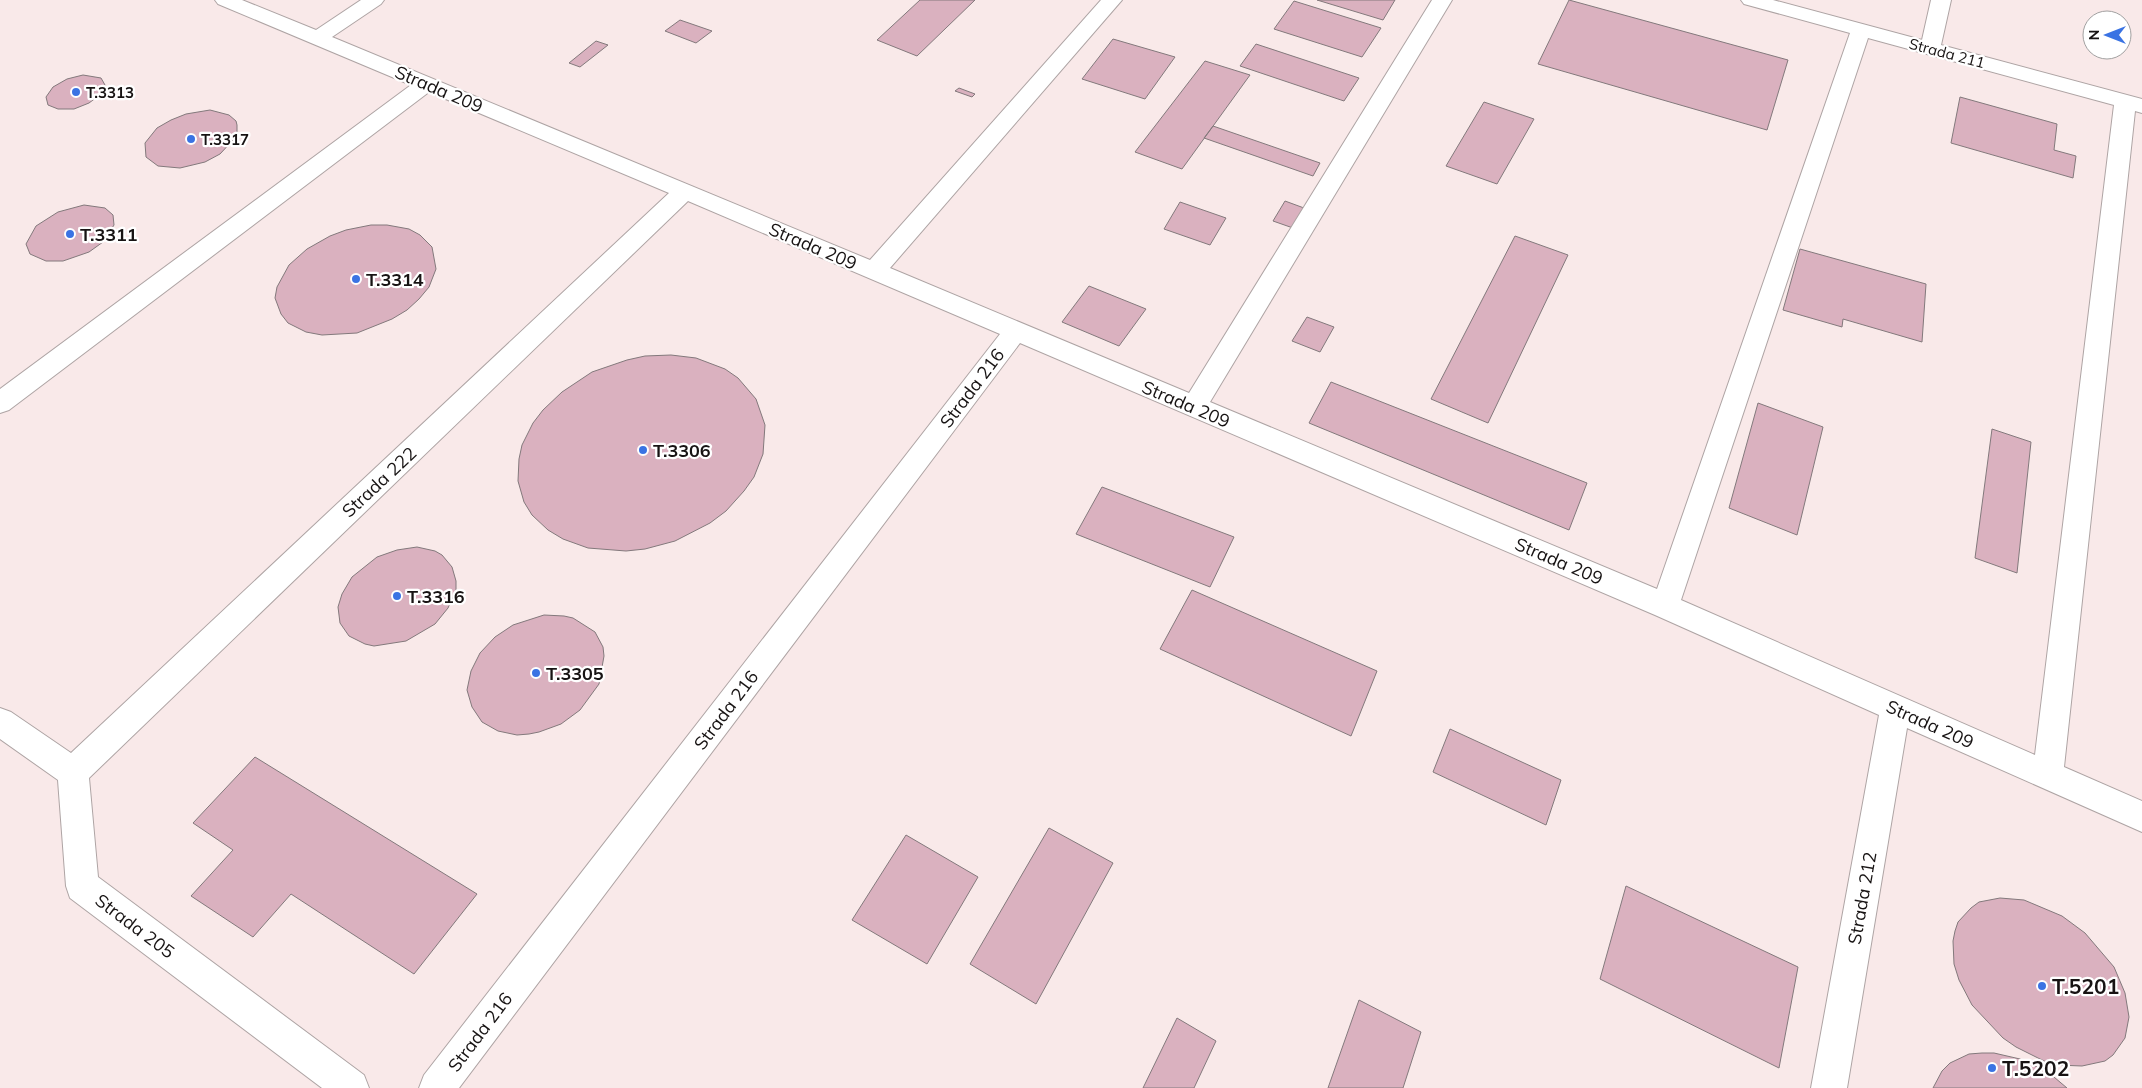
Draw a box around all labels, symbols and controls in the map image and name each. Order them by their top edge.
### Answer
north arrow [2082,10,2132,60]
text: N [2085,30,2103,40]
street label: Strada 211 [1907,34,1987,72]
street label: Strada 209 [392,60,486,118]
place label: T.3313 [86,83,134,102]
marker: T.3313 [70,86,82,98]
place label: T.3317 [201,130,249,149]
marker: T.3317 [185,133,197,145]
street label: Strada 209 [766,217,860,275]
place label: T.3311 [80,223,138,246]
marker: T.3311 [64,228,76,240]
place label: T.3314 [366,268,424,291]
marker: T.3314 [350,273,362,285]
street label: Strada 216 [935,344,1009,432]
street label: Strada 209 [1139,375,1233,433]
place label: T.3306 [653,439,711,462]
street label: Strada 222 [337,442,421,522]
marker: T.3306 [637,444,649,456]
street label: Strada 209 [1512,532,1606,590]
place label: T.3316 [407,585,465,608]
marker: T.3316 [391,590,403,602]
place label: T.3305 [546,662,604,685]
street label: Strada 216 [689,666,763,754]
marker: T.3305 [530,667,542,679]
street label: Strada 209 [1883,694,1977,754]
street label: Strada 212 [1843,850,1881,946]
street label: Strada 205 [91,889,179,963]
place label: T.5201 [2052,973,2119,999]
marker: T.5201 [2036,980,2048,992]
street label: Strada 216 [443,988,517,1076]
place label: T.5202 [2002,1055,2069,1081]
marker: T.5202 [1986,1062,1998,1074]

